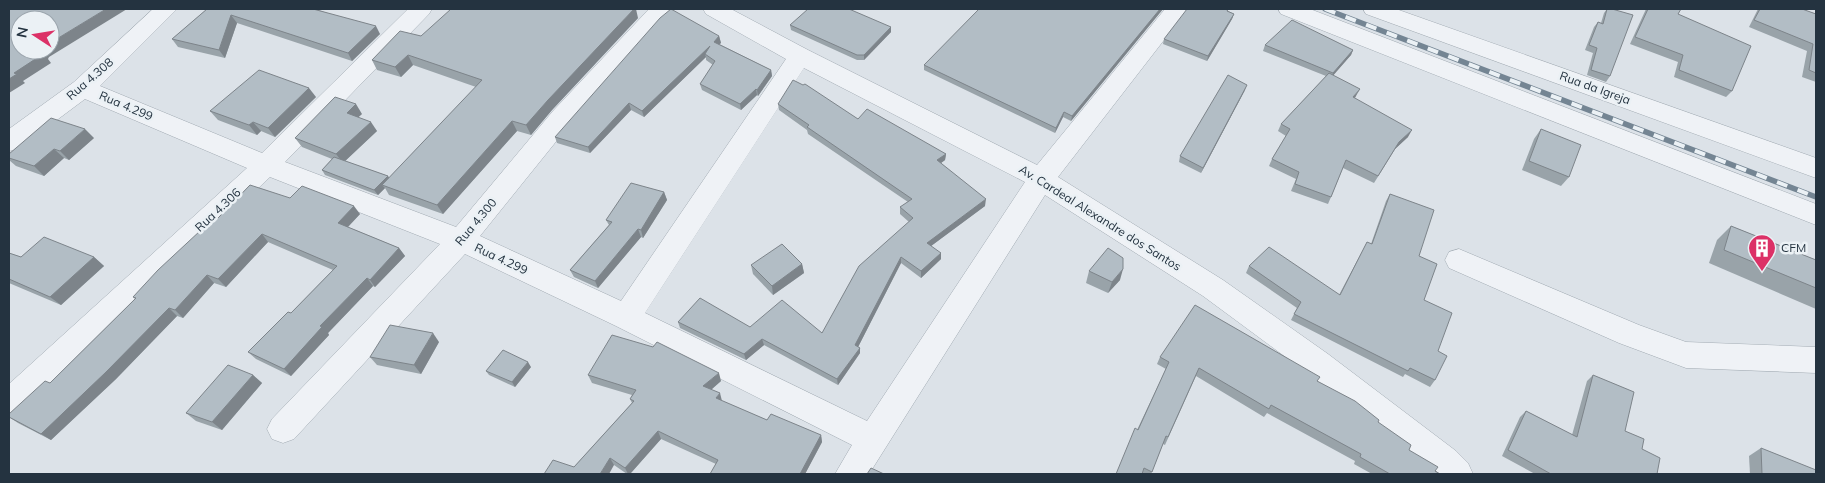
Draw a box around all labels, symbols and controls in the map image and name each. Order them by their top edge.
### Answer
north arrow [10,10,60,60]
text: N [12,25,32,39]
street label: Rua 4.308 [63,54,116,103]
street label: Rua da Igreja [1558,68,1633,107]
street label: Rua 4.299 [97,87,155,124]
street label: Av. Cardeal Alexandre dos Santos [1016,161,1184,274]
street label: Rua 4.306 [192,185,244,235]
street label: Rua 4.300 [452,195,500,248]
building icon: CFM [1747,233,1777,272]
street label: Rua 4.299 [472,240,530,277]
place label: CFM [1781,240,1806,255]

